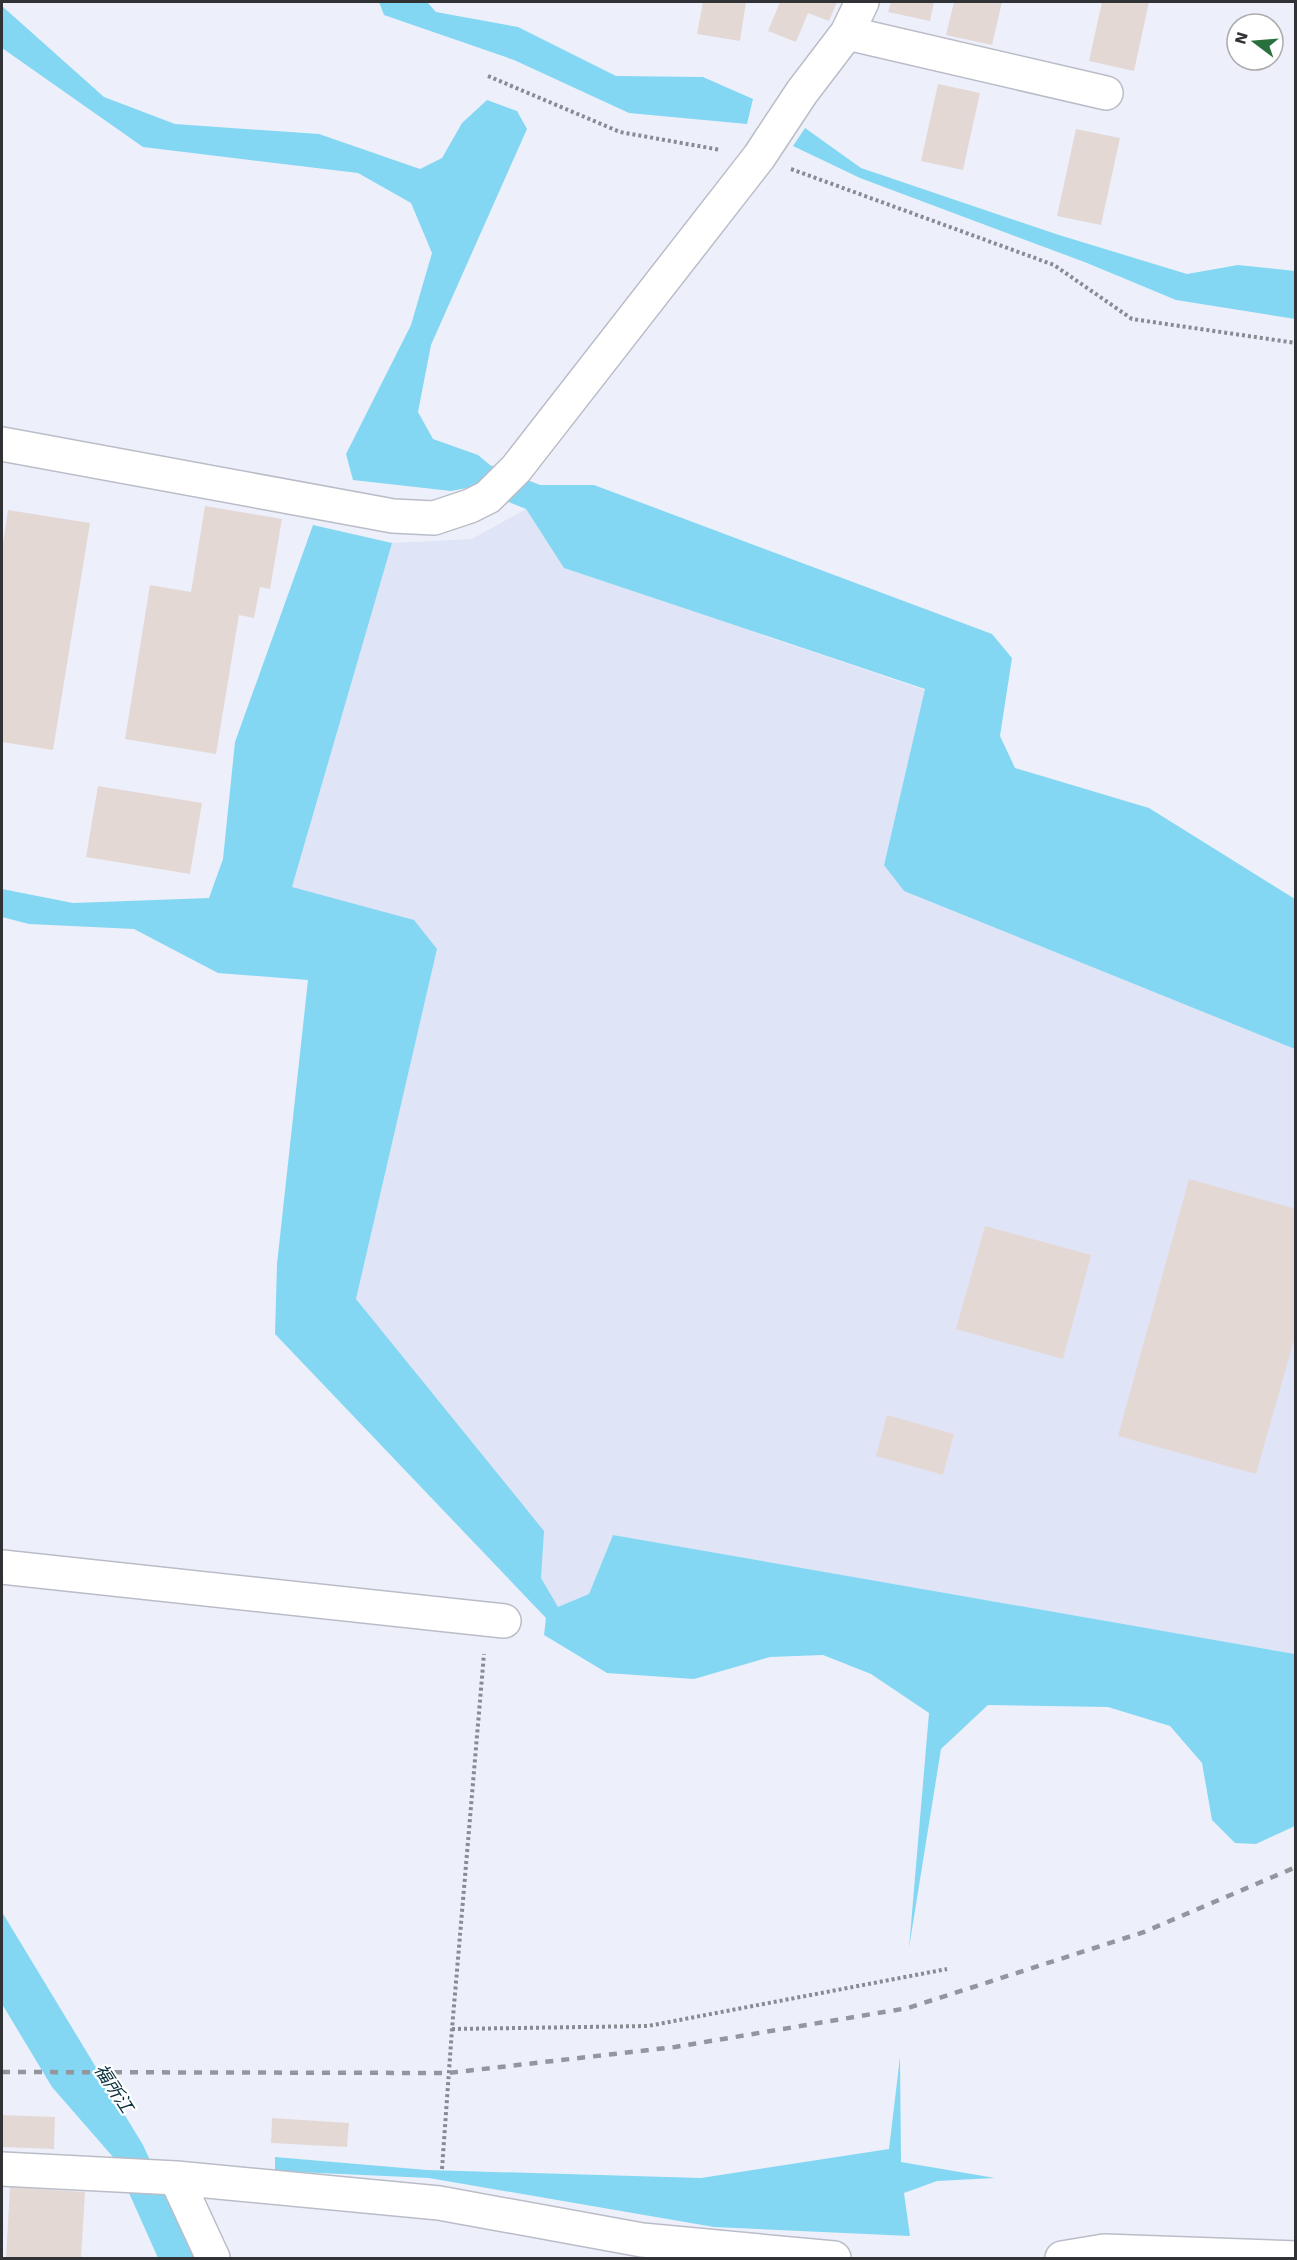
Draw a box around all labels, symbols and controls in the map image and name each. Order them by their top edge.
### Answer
north arrow [1225,12,1285,72]
text: N [1230,30,1252,46]
water label: 福所江 [90,2060,139,2118]

